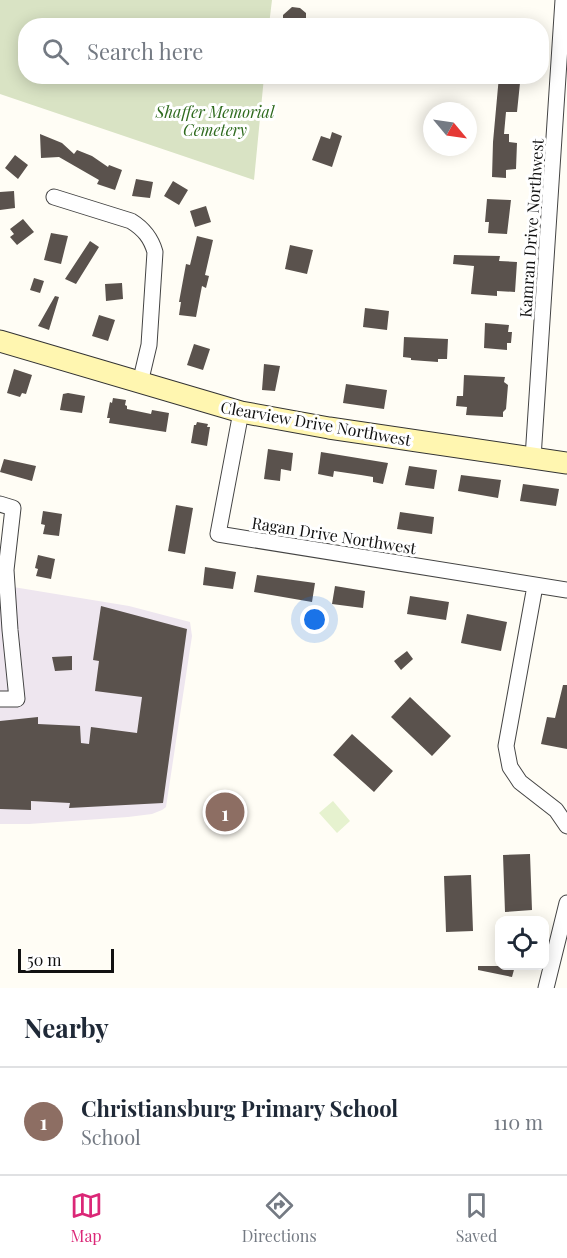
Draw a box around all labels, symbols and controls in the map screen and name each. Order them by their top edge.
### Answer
search box [18,18,549,84]
icon: search [39,35,72,68]
text: Search here [87,36,203,66]
park label: Shaffer Memorial Cemetery [155,101,275,140]
north arrow [423,102,477,156]
street label: Kamran Drive Northwest [514,137,548,318]
street label: Clearview Drive Northwest [219,396,413,450]
street label: Ragan Drive Northwest [250,512,418,558]
your location [300,605,329,634]
pin: 1 [206,790,244,834]
map controls [495,916,549,970]
button: locate [495,916,549,970]
scale bar [18,946,114,974]
text: 50 m [27,949,61,970]
text: Nearby [24,1010,109,1045]
text: Christiansburg Primary School [81,1093,398,1123]
text: 1 [40,1108,47,1135]
text: 110 m [493,1108,543,1135]
text: School [81,1123,141,1150]
tab: Map [70,1189,103,1246]
tab: Directions [242,1189,317,1246]
tab: Saved [456,1189,497,1246]

